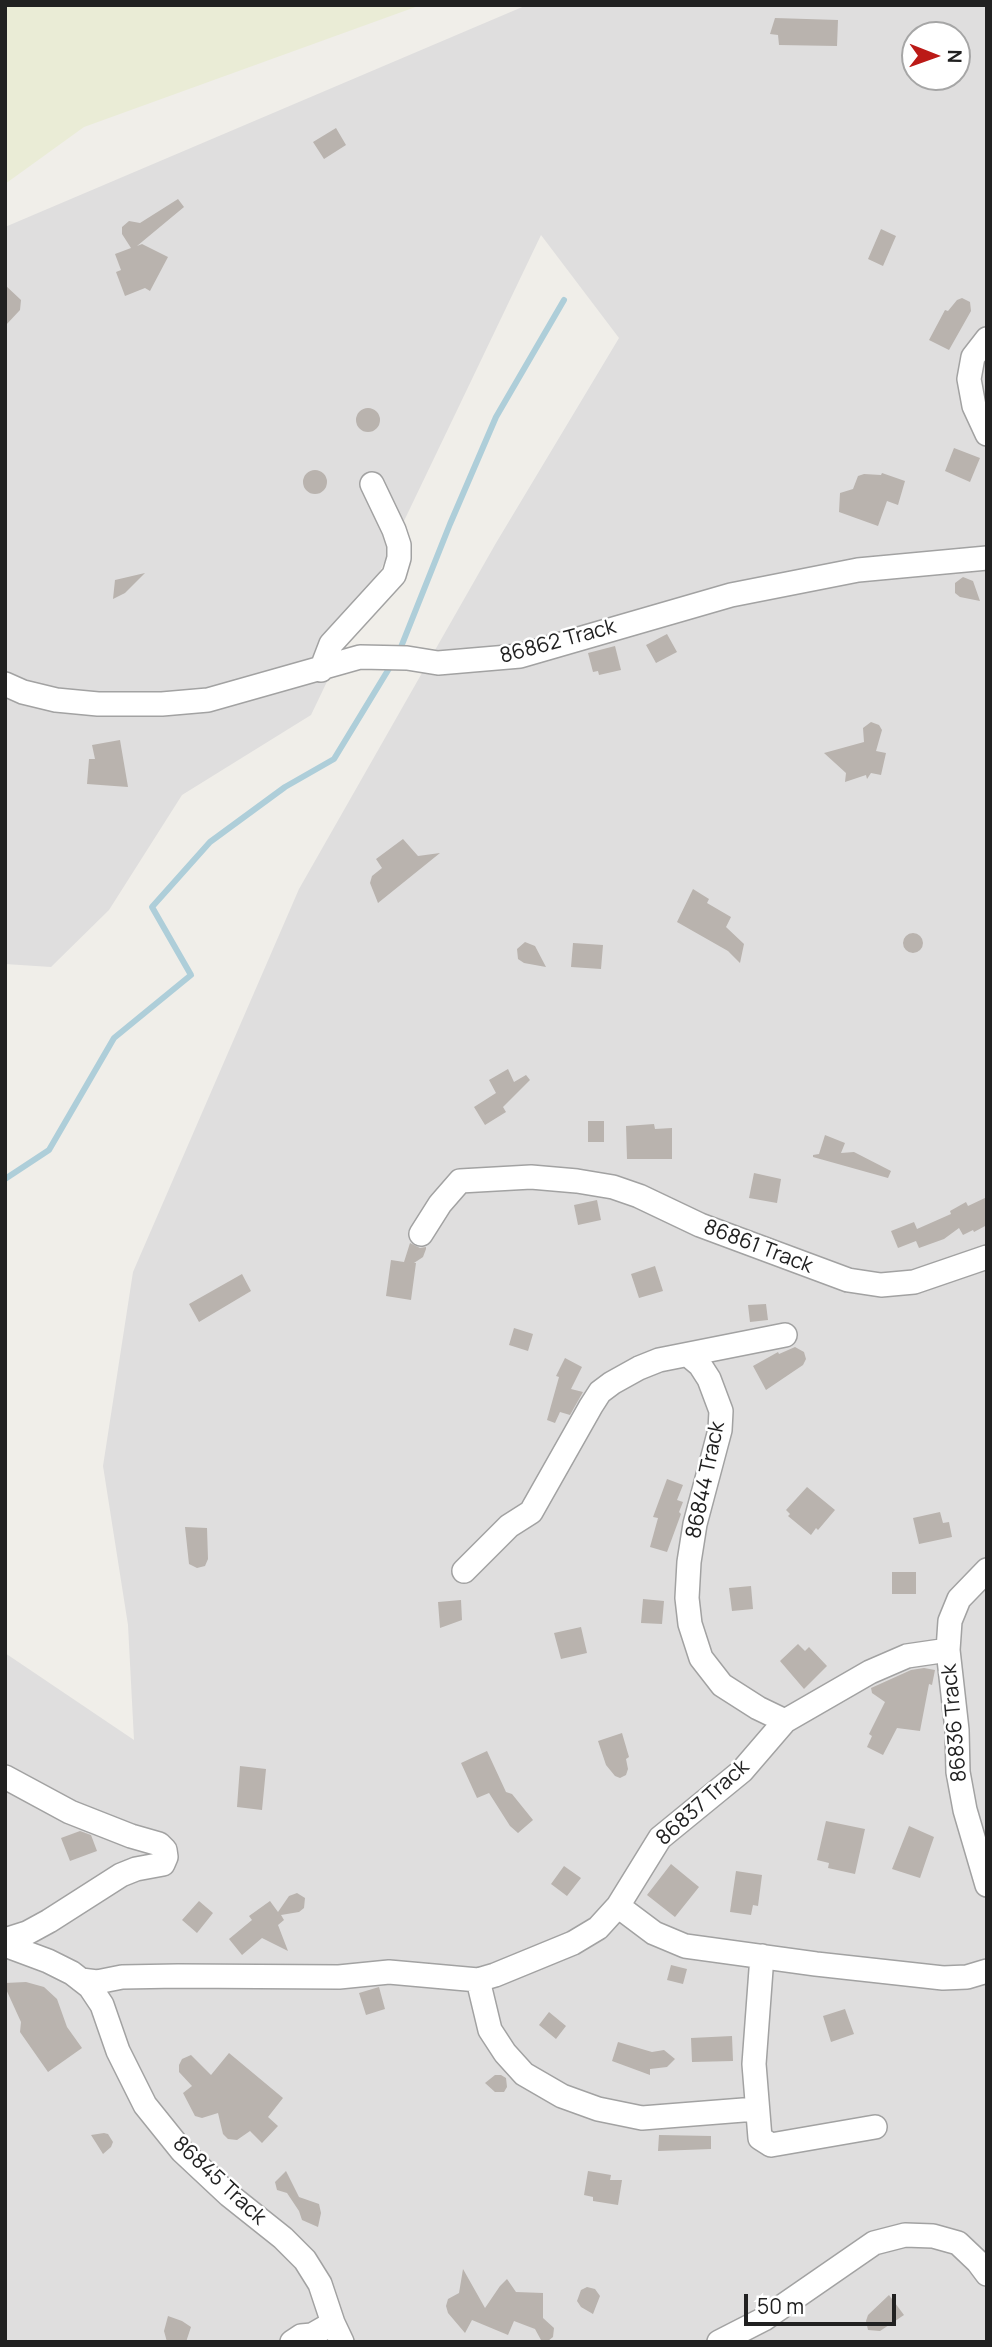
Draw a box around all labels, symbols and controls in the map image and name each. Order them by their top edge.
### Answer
north arrow [901,21,971,91]
text: N [942,49,968,63]
street label: 86862 Track [497,614,619,670]
street label: 86861 Track [700,1215,816,1279]
street label: 86844 Track [681,1419,731,1541]
street label: 86836 Track [937,1663,973,1783]
street label: 86837 Track [651,1755,755,1851]
street label: 86845 Track [167,2131,271,2231]
scale bar [747,2280,899,2324]
text: 50 m [757,2292,804,2320]

